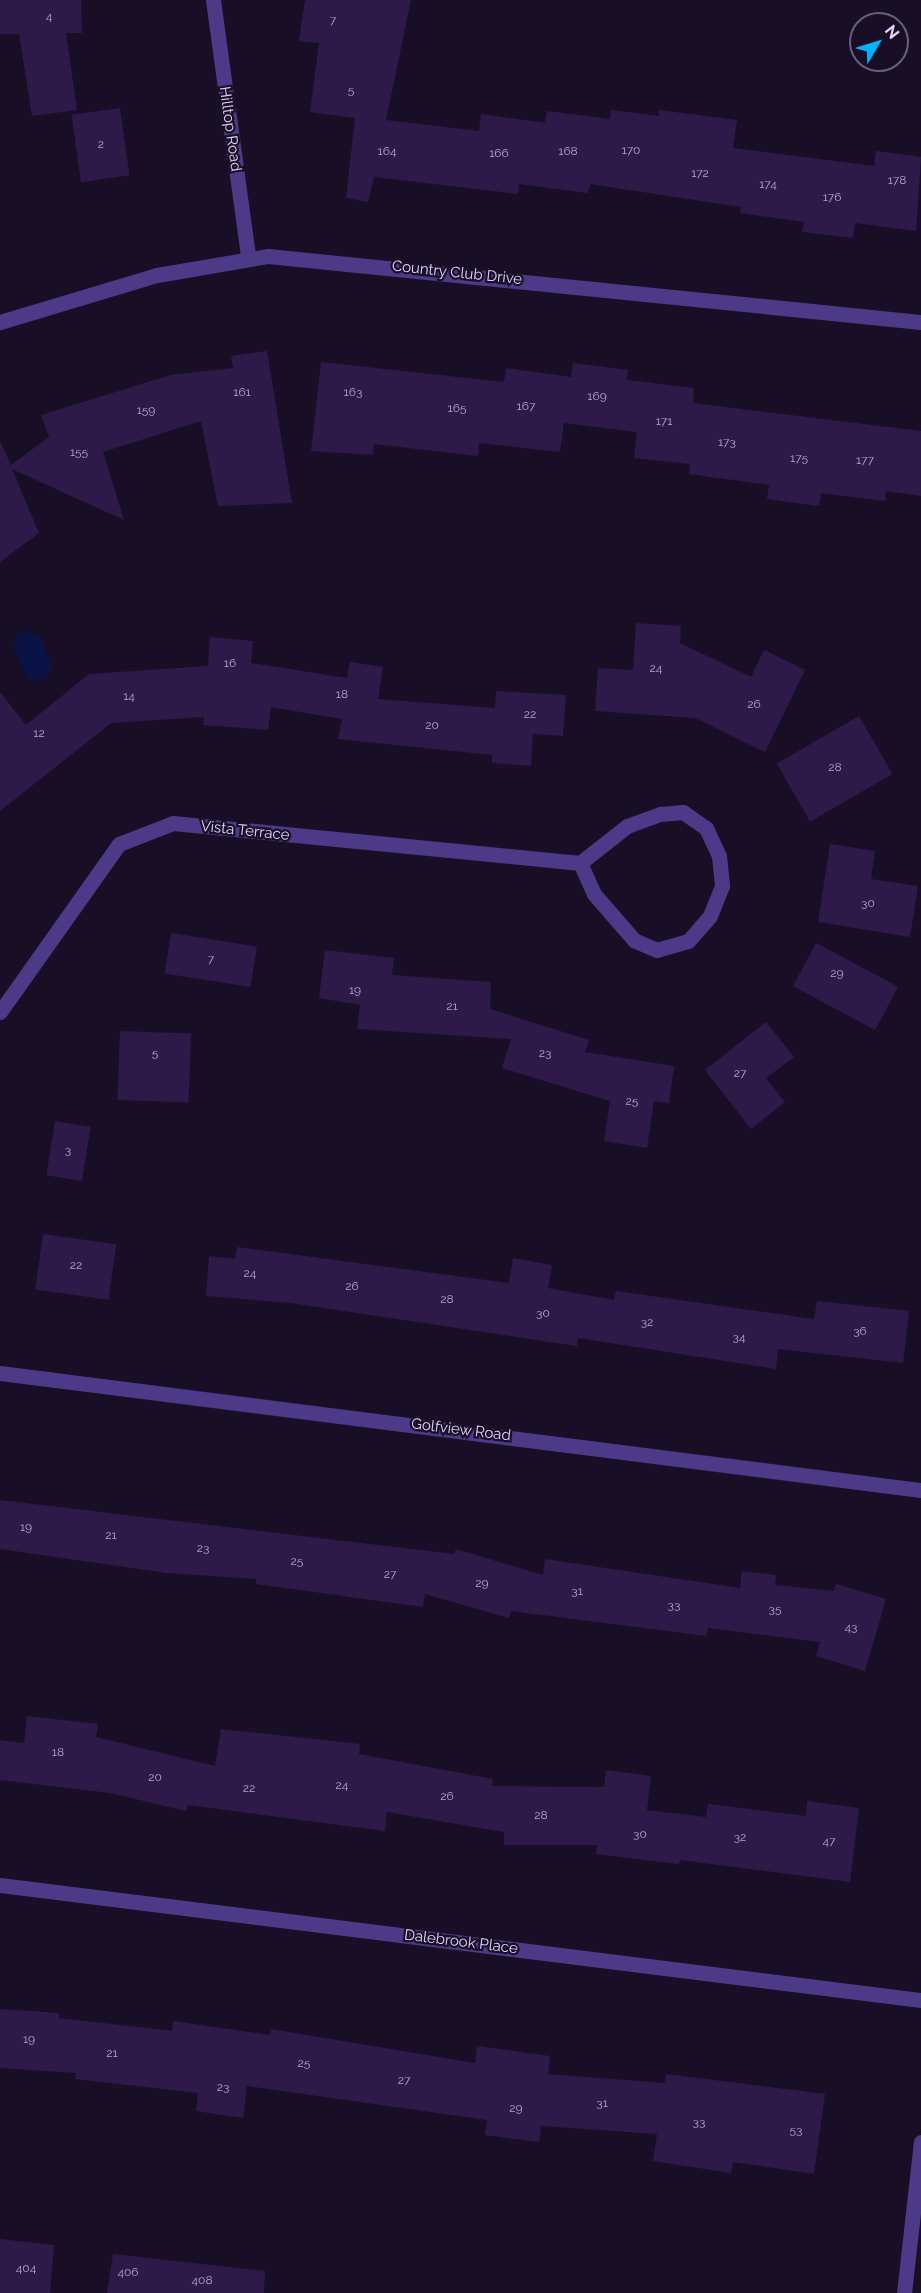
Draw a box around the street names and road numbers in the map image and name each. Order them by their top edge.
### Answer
street label: Hilltop Road [215,85,245,173]
street label: Country Club Drive [391,257,523,289]
street label: Vista Terrace [199,817,291,845]
street label: Golfview Road [410,1415,512,1445]
street label: Dalebrook Place [403,1926,519,1958]

